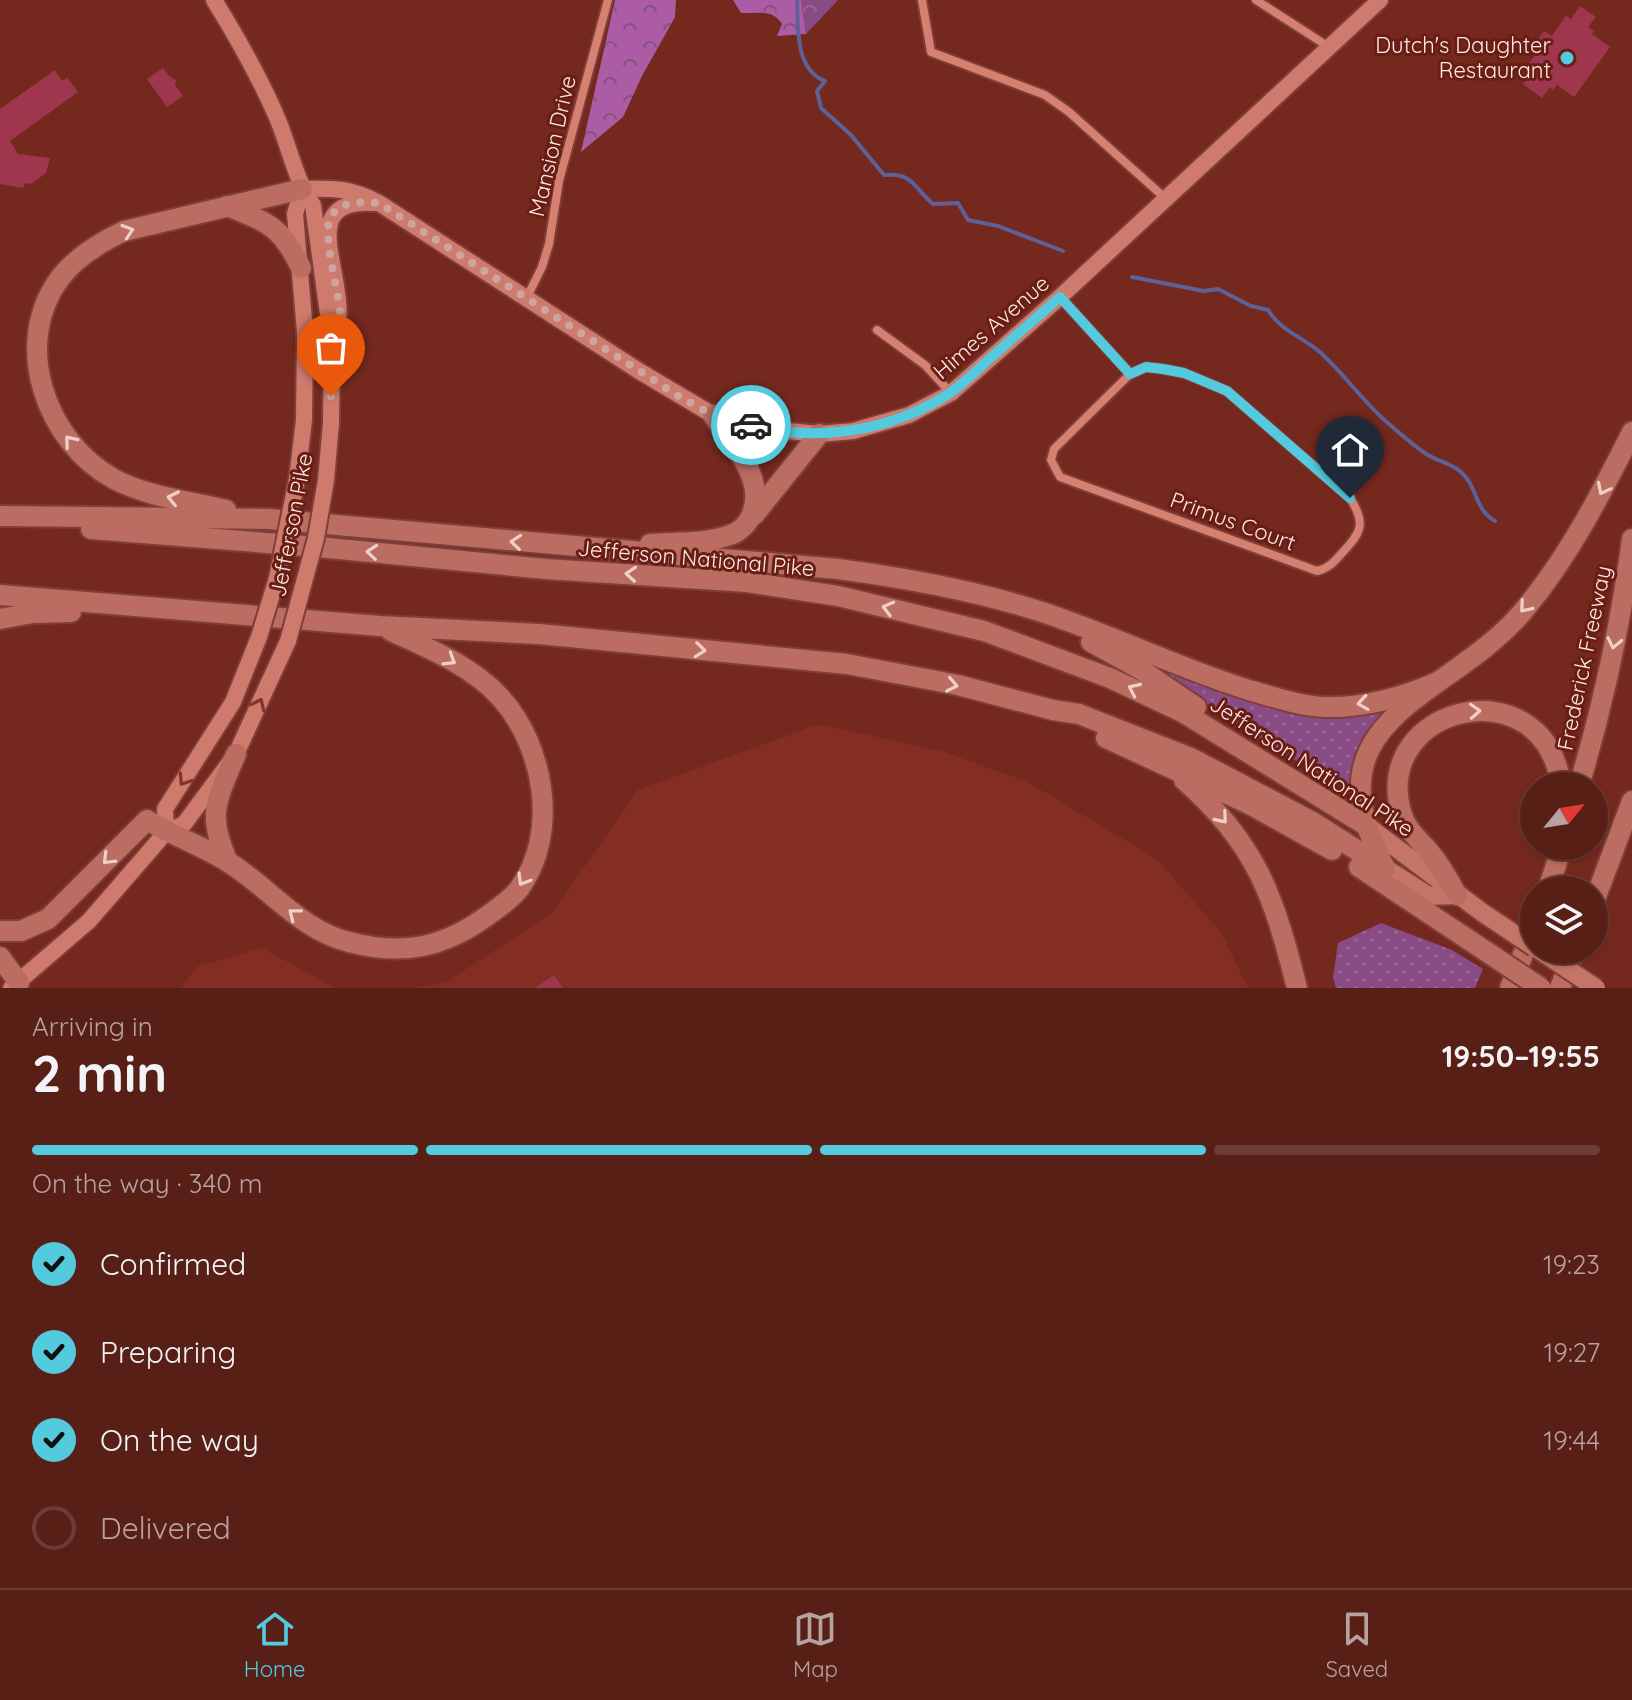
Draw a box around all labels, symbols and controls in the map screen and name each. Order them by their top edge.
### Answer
place label: Dutch's Daughter Restaurant [1375,31,1552,84]
marker: Dutch's Daughter Restaurant [1558,49,1576,67]
street label: Mansion Drive [522,73,582,219]
one-way arrow [120,224,134,240]
street label: Himes Avenue [927,269,1055,385]
pin [297,314,365,396]
icon: bag [309,326,353,370]
courier [711,385,791,465]
icon: car [729,403,773,447]
pin [1316,416,1384,498]
icon: home [1328,428,1372,472]
one-way arrow [65,436,80,450]
street label: Jefferson Pike [263,451,319,599]
one-way arrow [1598,480,1613,495]
street label: Primus Court [1167,485,1299,557]
one-way arrow [167,490,180,507]
one-way arrow [509,534,522,551]
street label: Jefferson National Pike [576,534,816,582]
one-way arrow [365,544,378,561]
street label: Frederick Freeway [1551,563,1617,753]
one-way arrow [624,566,637,583]
one-way arrow [1520,597,1535,612]
one-way arrow [881,601,895,618]
one-way arrow [1607,637,1624,650]
one-way arrow [694,641,707,658]
one-way arrow [441,651,456,666]
one-way arrow [946,675,959,692]
one-way arrow [1128,683,1143,699]
street label: Jefferson National Pike [1205,690,1419,842]
one-way arrow [1356,694,1370,711]
one-way arrow [249,697,265,712]
one-way arrow [1469,703,1482,720]
one-way arrow [178,771,193,786]
north arrow [1520,772,1608,860]
map controls [1520,772,1608,964]
one-way arrow [1212,809,1227,823]
one-way arrow [103,850,117,864]
one-way arrow [517,871,533,886]
button: layers [1520,876,1608,964]
one-way arrow [289,909,303,923]
text: Arriving in [32,1010,153,1043]
text: 19:50–19:55 [1442,1037,1600,1075]
text: 2 min [32,1040,167,1105]
text: On the way · 340 m [32,1167,262,1200]
icon: check [32,1242,76,1286]
text: Confirmed [100,1245,246,1283]
text: 19:23 [1543,1248,1600,1281]
icon: check [32,1330,76,1374]
text: Preparing [100,1333,236,1371]
text: 19:27 [1544,1336,1600,1369]
icon: check [32,1418,76,1462]
text: On the way [100,1421,259,1459]
text: 19:44 [1544,1424,1600,1457]
text: Delivered [100,1509,231,1547]
tab: Home [244,1607,305,1683]
tab: Map [793,1607,838,1683]
tab: Saved [1325,1607,1388,1683]

